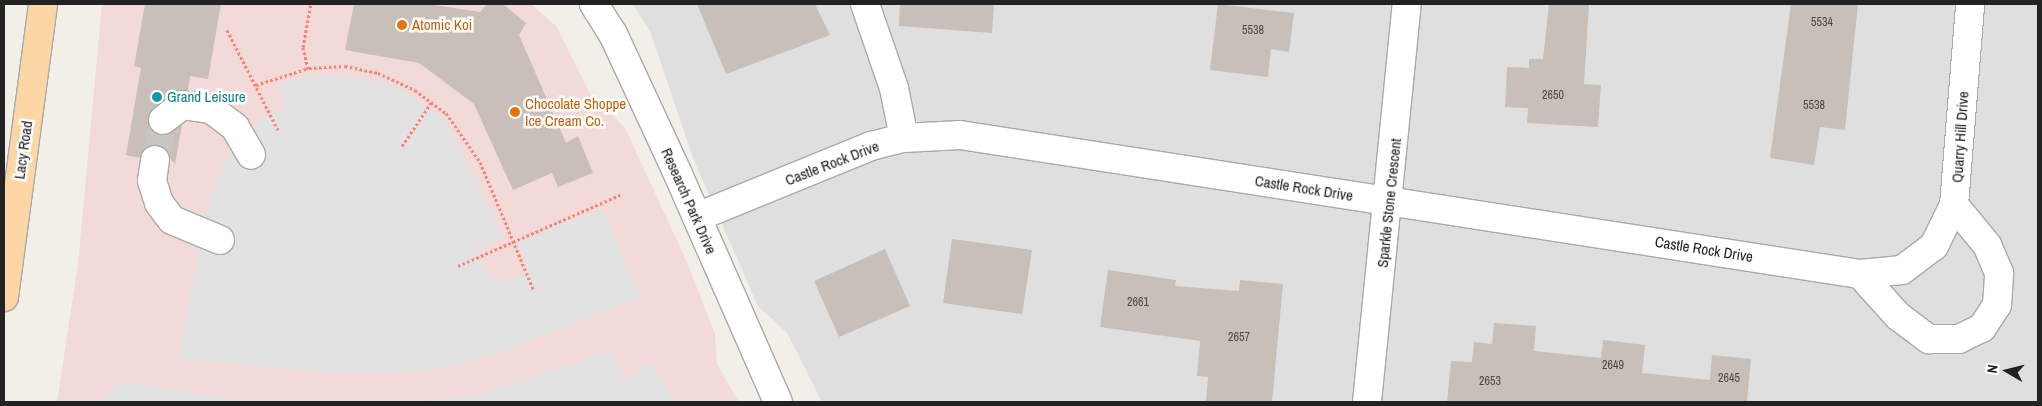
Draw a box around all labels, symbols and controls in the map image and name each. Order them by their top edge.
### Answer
place label: Atomic Koi [412,16,472,34]
house number: 5534 [1811,16,1833,30]
marker: Atomic Koi [396,19,408,31]
house number: 5538 [1242,24,1264,38]
place label: Grand Leisure [167,88,246,106]
house number: 2650 [1542,89,1564,103]
marker: Grand Leisure [151,91,163,103]
street label: Quarry Hill Drive [1948,91,1972,183]
place label: Chocolate Shoppe Ice Cream Co. [525,94,626,129]
house number: 5538 [1803,99,1825,113]
marker: Chocolate Shoppe Ice Cream Co. [509,106,521,118]
street label: Lacy Road [10,120,36,180]
street label: Castle Rock Drive [783,137,881,189]
street label: Sparkle Stone Crescent [1373,137,1405,269]
street label: Research Park Drive [658,145,720,257]
street label: Castle Rock Drive [1254,171,1354,205]
street label: Castle Rock Drive [1654,232,1754,266]
house number: 2661 [1127,296,1149,310]
house number: 2657 [1228,331,1250,345]
north arrow [1982,346,2032,396]
house number: 2649 [1602,359,1624,373]
text: N [1983,364,2002,374]
house number: 2645 [1718,372,1740,386]
house number: 2653 [1479,375,1501,389]

